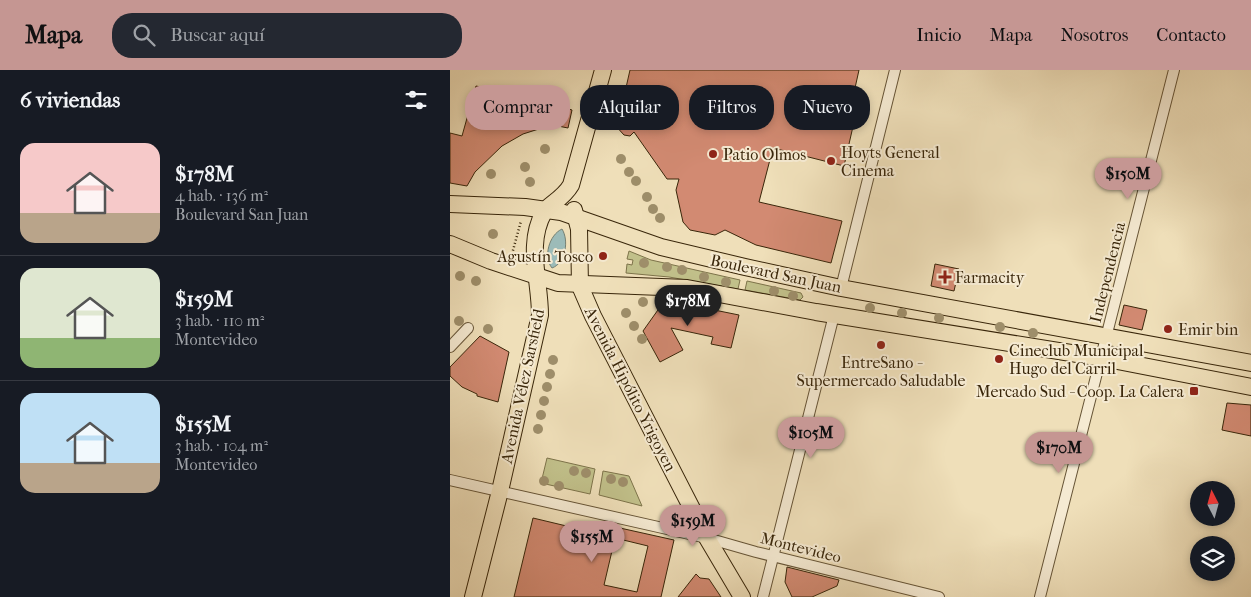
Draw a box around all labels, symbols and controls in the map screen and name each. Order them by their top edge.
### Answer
search box [112,13,462,58]
text: Mapa [25,21,82,49]
icon: search [130,21,158,49]
text: Buscar aquí [170,24,265,46]
text: Inicio [917,25,962,46]
text: Mapa [990,25,1032,46]
text: Nosotros [1060,25,1128,46]
text: Contacto [1156,25,1226,46]
chip: Comprar [465,85,570,130]
chip: Alquilar [580,85,679,130]
chip: Filtros [689,85,774,130]
chip: Nuevo [784,85,870,130]
icon: filters [402,86,430,114]
text: 6 viviendas [20,88,120,112]
place label: Hoyts General Cinema [841,143,940,180]
place label: Patio Olmos [723,145,806,164]
marker: Patio Olmos [707,148,719,160]
marker: Hoyts General Cinema [825,155,837,167]
pin: $150M [1093,158,1163,200]
text: $178M [175,162,234,186]
icon: home [60,163,120,223]
text: $150M [1106,164,1150,183]
text: 4 hab. · 136 m² [175,186,268,205]
text: Boulevard San Juan [175,205,308,224]
street label: Independencia [1086,219,1129,324]
place label: Agustín Tosco [496,247,593,266]
marker: Agustín Tosco [597,250,609,262]
street label: Boulevard San Juan [709,250,844,297]
place label: Farmacity [955,268,1025,287]
marker: Farmacity [939,271,951,283]
pin: $178M [653,284,723,327]
text: $159M [175,287,233,311]
icon: home [60,288,120,348]
text: $178M [666,291,710,310]
street label: Avenida Hipólito Yrigoyen [580,303,681,475]
street label: Avenida Vélez Sarsfield [497,307,548,466]
text: 3 hab. · 110 m² [175,311,264,330]
place label: Emir bin [1178,320,1239,339]
marker: Emir bin [1162,323,1174,335]
text: Montevideo [175,330,257,349]
marker: EntreSano - Supermercado Saludable [875,339,887,351]
place label: Cineclub Municipal Hugo del Carril [1009,341,1144,378]
place label: EntreSano - Supermercado Saludable [797,353,965,390]
marker: Cineclub Municipal Hugo del Carril [993,353,1005,365]
place label: Mercado Sud - Coop. La Calera [976,382,1185,401]
marker: Mercado Sud - Coop. La Calera [1188,385,1200,397]
text: $155M [175,412,231,436]
icon: home [60,413,120,473]
pin: $105M [776,416,846,459]
text: $105M [789,423,833,442]
pin: $170M [1024,432,1094,474]
text: 3 hab. · 104 m² [175,436,268,455]
text: $170M [1036,438,1082,457]
text: Montevideo [175,455,257,474]
north arrow [1190,481,1235,526]
map controls [1190,481,1235,581]
pin: $159M [658,504,728,547]
text: $159M [671,511,715,530]
pin: $155M [557,520,627,563]
text: $155M [571,527,613,546]
street label: Montevideo [759,528,843,567]
button: layers [1190,536,1235,581]

